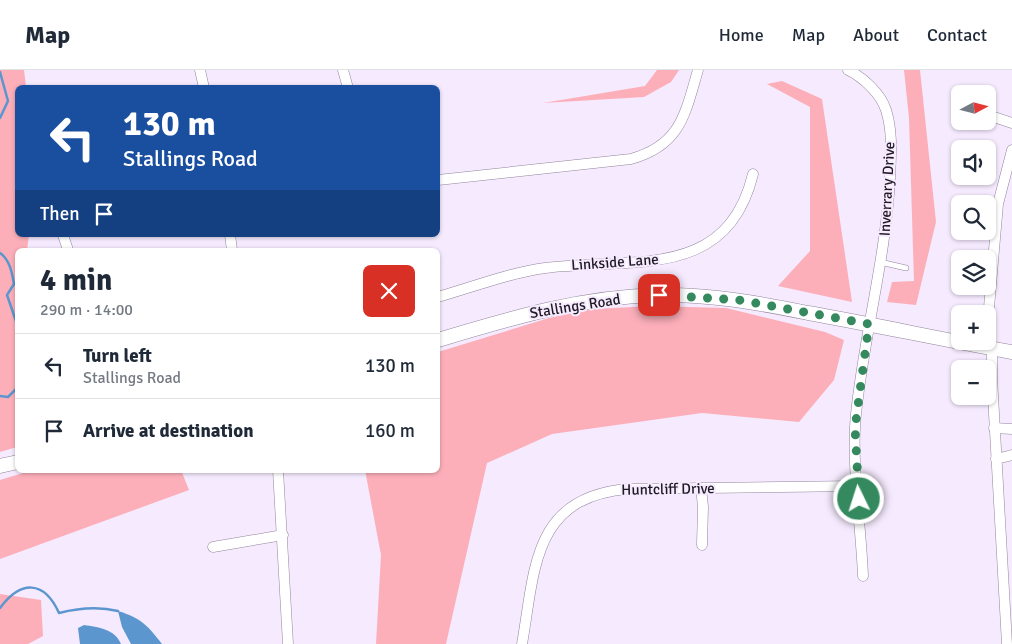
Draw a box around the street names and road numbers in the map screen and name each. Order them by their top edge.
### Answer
street label: Inverrary Drive [876,141,898,237]
street label: Linkside Lane [571,250,659,274]
street label: Stallings Road [528,290,622,322]
street label: Huntcliff Drive [621,479,715,499]

